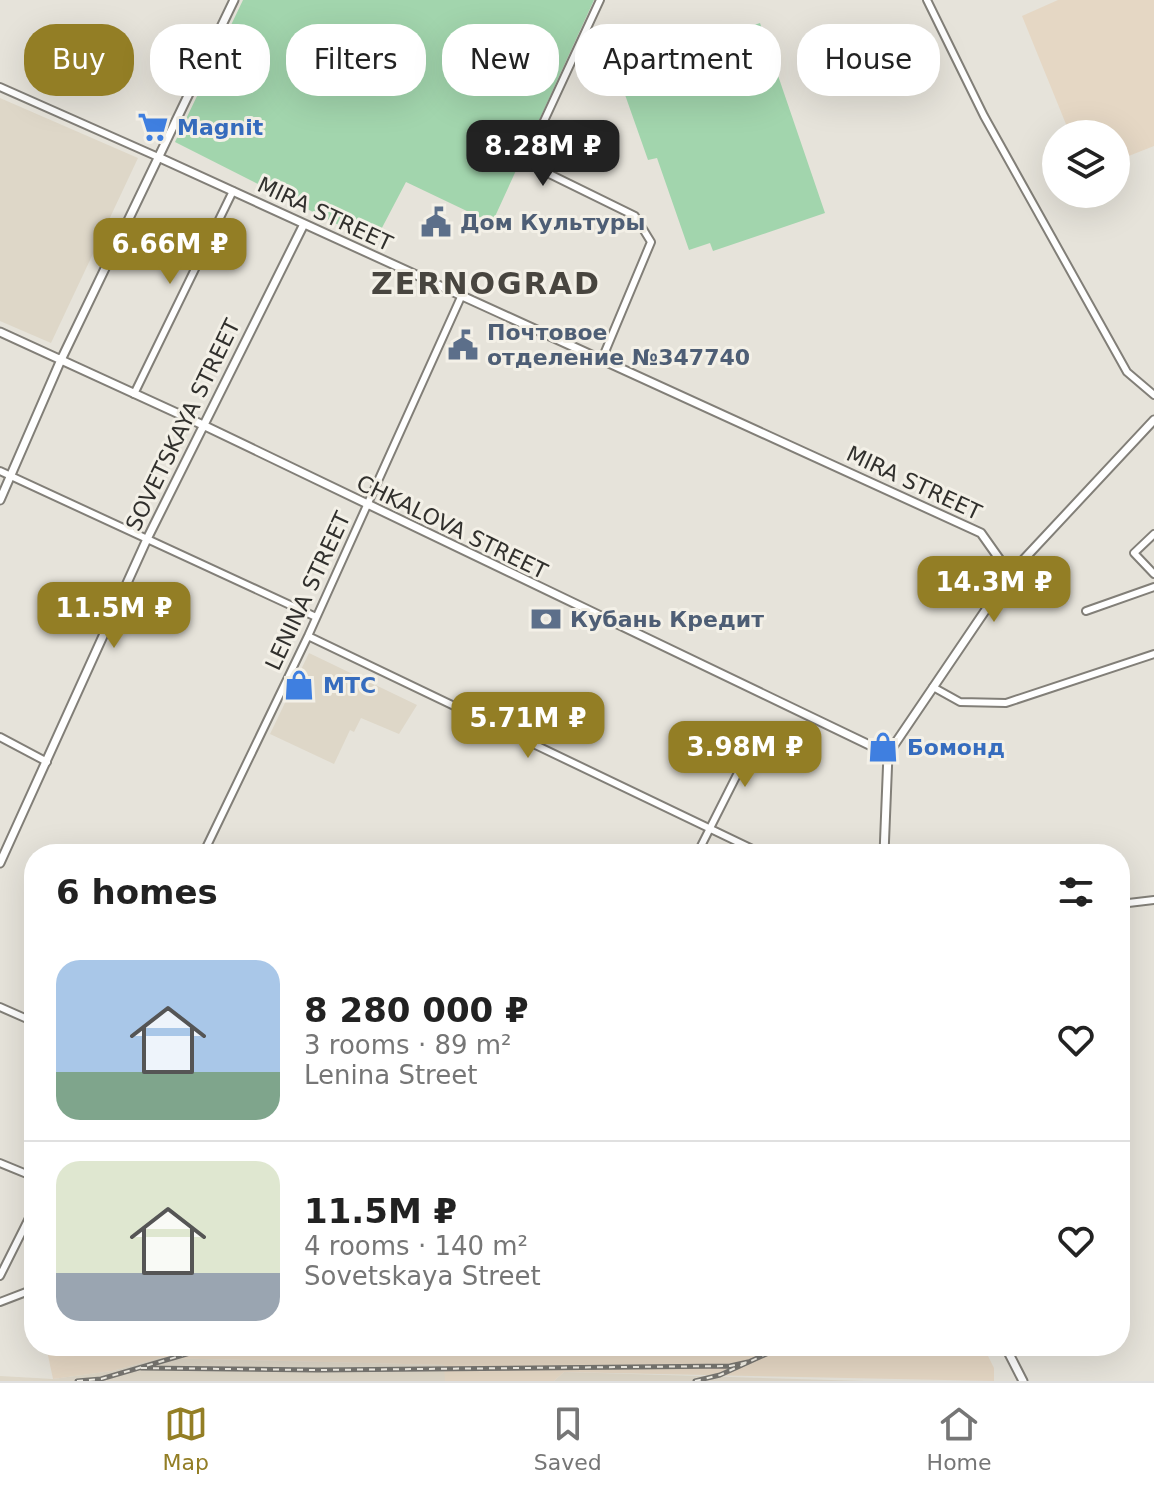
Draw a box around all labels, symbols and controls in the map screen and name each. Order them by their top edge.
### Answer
chip: Buy [24,24,134,96]
chip: Rent [150,24,270,96]
chip: Filters [286,24,426,96]
chip: New [442,24,559,96]
chip: Apartment [575,24,781,96]
chip: House [797,24,940,96]
supermarket icon: Magnit [136,110,170,144]
place label: Magnit [177,115,264,140]
pin: 8.28M ₽ [469,120,617,188]
map controls [1042,120,1130,208]
button: layers [1042,120,1130,208]
text: 8.28M ₽ [484,131,602,161]
street label: MIRA STREET [254,172,397,256]
public building icon: Дом Культуры [419,205,453,239]
place label: Дом Культуры [460,210,645,235]
pin: 6.66M ₽ [96,218,244,286]
text: 6.66M ₽ [111,229,229,259]
district label: ZERNOGRAD [371,266,601,301]
street label: SOVETSKAYA STREET [121,315,245,535]
place label: Почтовое отделение №347740 [487,320,750,370]
public building icon: Почтовое отделение №347740 [446,328,480,362]
street label: MIRA STREET [843,441,986,525]
street label: CHKALOVA STREET [353,470,552,584]
street label: LENINA STREET [260,507,356,674]
pin: 14.3M ₽ [920,556,1068,624]
text: 14.3M ₽ [935,567,1053,597]
pin: 11.5M ₽ [40,582,188,650]
text: 11.5M ₽ [55,593,173,623]
bank icon: Кубань Кредит [529,602,563,636]
place label: Кубань Кредит [570,607,764,632]
shop icon: МТС [282,668,316,702]
place label: МТС [323,673,376,698]
pin: 5.71M ₽ [454,692,602,760]
text: 5.71M ₽ [469,703,587,733]
pin: 3.98M ₽ [671,721,819,789]
shop icon: Бомонд [866,730,900,764]
text: 3.98M ₽ [686,732,804,762]
place label: Бомонд [907,735,1005,760]
icon: filters [1054,870,1098,914]
text: 6 homes [56,872,218,912]
text: 8 280 000 ₽ [304,990,529,1030]
icon: home [120,992,216,1088]
icon: heart [1054,1018,1098,1062]
text: 3 rooms · 89 m² [304,1030,512,1060]
text: Lenina Street [304,1060,477,1090]
text: 11.5M ₽ [304,1191,457,1231]
icon: home [120,1193,216,1289]
icon: heart [1054,1219,1098,1263]
text: 4 rooms · 140 m² [304,1231,528,1261]
text: Sovetskaya Street [304,1261,541,1291]
tab: Map [162,1402,209,1475]
tab: Saved [534,1402,602,1475]
tab: Home [927,1402,992,1475]

